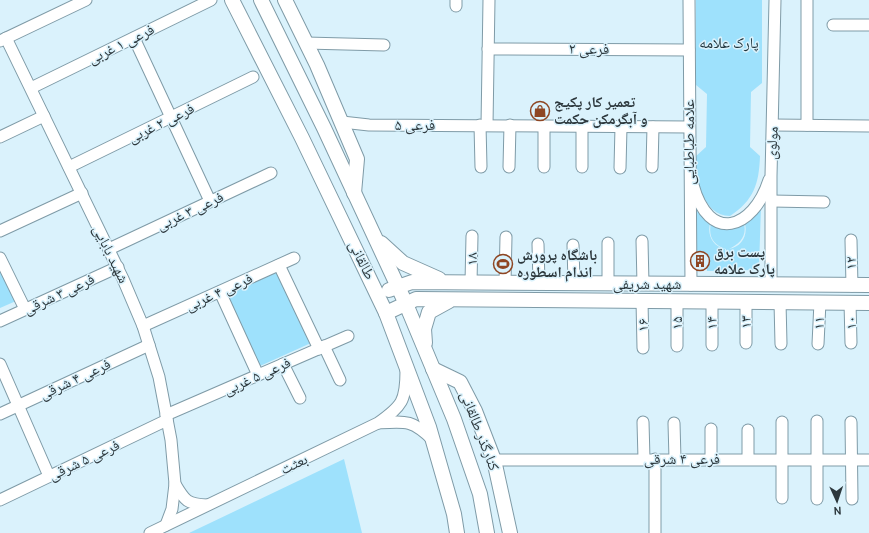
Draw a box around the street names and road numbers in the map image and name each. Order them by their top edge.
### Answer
street label: فرعی ۱ غربی [85,20,158,69]
street label: فرعی ۲ [569,40,609,59]
street label: فرعی ۲ غربی [125,99,198,148]
street label: علامه طباطبایی [680,99,699,185]
street label: فرعی ۵ [395,116,435,135]
street label: مولوی [762,126,783,160]
street label: فرعی ۳ غربی [154,188,227,235]
street label: شهید بابایی [88,222,133,287]
street label: طالقانی [344,238,379,283]
street label: ۱۸ [463,252,481,266]
street label: ۱۲ [842,256,860,270]
street label: فرعی ۴ غربی [183,269,256,316]
street label: فرعی ۳ شرقی [21,270,98,319]
street label: شهید شریفی [613,275,681,294]
street label: ۱۳ [737,315,755,329]
street label: ۱۵ [668,316,686,330]
street label: ۱۴ [703,316,721,330]
street label: ۱۱ [810,316,828,330]
street label: ۱۰ [842,316,860,330]
street label: ۱۶ [634,318,652,332]
street label: فرعی ۵ غربی [221,353,294,400]
street label: فرعی ۴ شرقی [37,355,114,404]
street label: کنارگذر طالقانی [456,389,503,474]
street label: فرعی ۵ شرقی [46,436,123,485]
street label: بعثت [277,450,311,478]
street label: فرعی ۴ شرقی [644,450,720,469]

